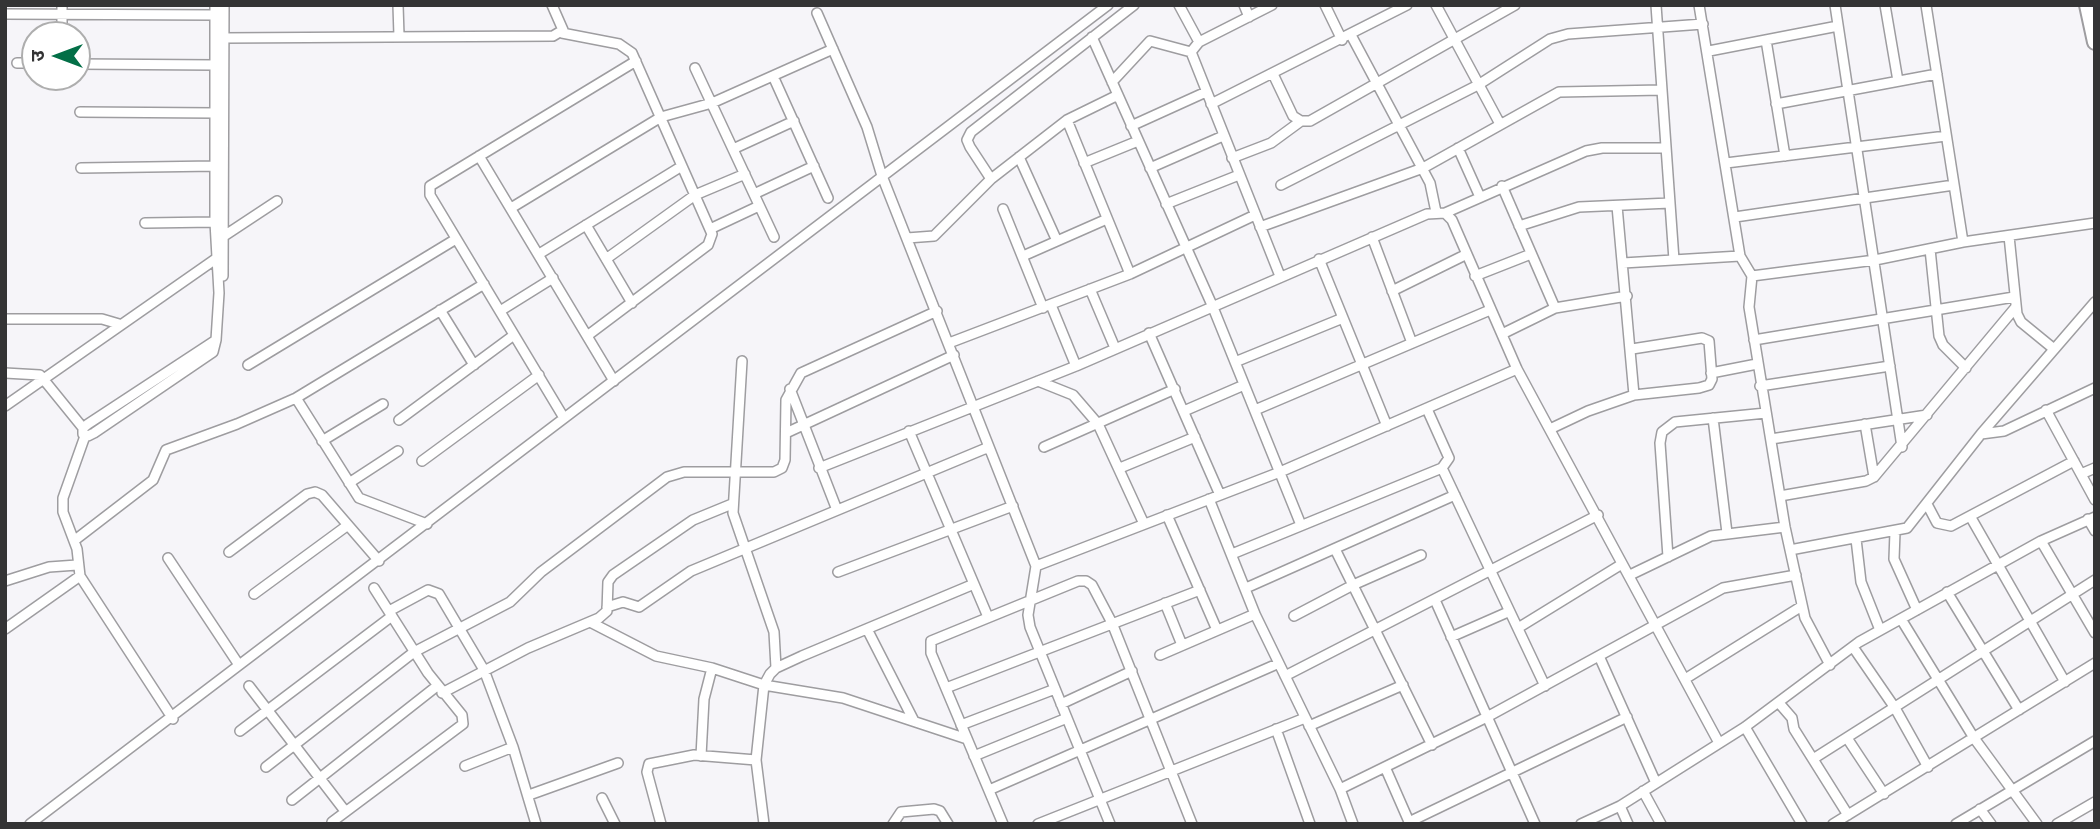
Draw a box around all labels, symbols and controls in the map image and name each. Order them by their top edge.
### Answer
north arrow [21,21,91,91]
text: उ [26,50,48,62]

